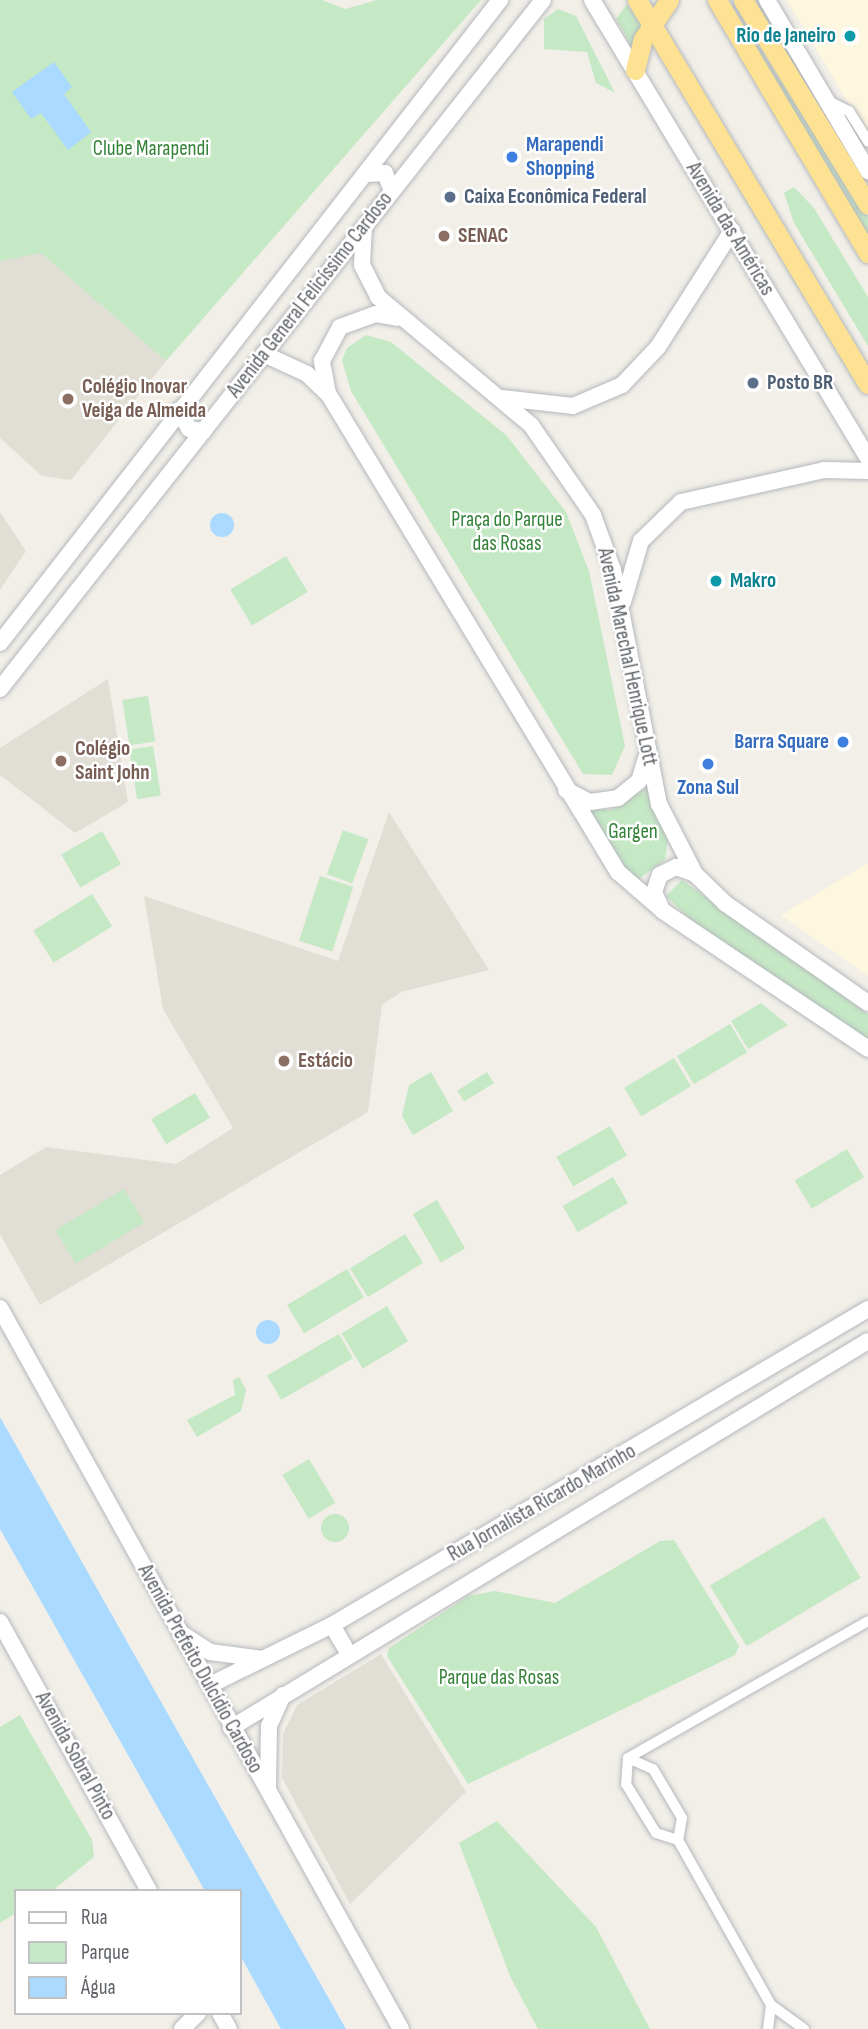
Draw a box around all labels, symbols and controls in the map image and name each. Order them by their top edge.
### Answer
place label: Rio de Janeiro [736,23,836,49]
marker: Rio de Janeiro [842,28,858,44]
place label: Marapendi Shopping [526,132,603,182]
park label: Clube Marapendi [93,136,209,162]
marker: Marapendi Shopping [504,149,520,165]
street label: Avenida das Américas [680,158,780,300]
place label: Caixa Econômica Federal [464,184,647,210]
street label: Avenida General Felicíssimo Cardoso [222,187,398,403]
marker: Caixa Econômica Federal [442,189,458,205]
place label: SENAC [458,223,508,249]
marker: SENAC [436,228,452,244]
place label: Posto BR [767,370,833,396]
place label: Colégio Inovar Veiga de Almeida [82,374,206,424]
marker: Posto BR [745,375,761,391]
marker: Colégio Inovar Veiga de Almeida [60,391,76,407]
park label: Praça do Parque das Rosas [451,507,563,557]
street label: Avenida Marechal Henrique Lott [592,546,662,768]
place label: Makro [730,568,776,594]
marker: Makro [708,573,724,589]
place label: Barra Square [734,729,829,755]
marker: Barra Square [835,734,851,750]
place label: Colégio Saint John [75,736,150,786]
marker: Colégio Saint John [53,753,69,769]
marker: Zona Sul [700,756,716,772]
place label: Zona Sul [677,775,739,801]
park label: Gargen [608,819,658,845]
place label: Estácio [298,1048,353,1074]
marker: Estácio [276,1053,292,1069]
street label: Rua Jornalista Ricardo Marinho [443,1439,641,1567]
street label: Avenida Prefeito Dulcídio Cardoso [132,1560,268,1778]
park label: Parque das Rosas [439,1665,559,1691]
street label: Avenida Sobral Pinto [29,1688,121,1824]
legend [14,1889,242,2015]
text: Rua [81,1905,108,1930]
text: Parque [81,1940,129,1965]
text: Água [81,1975,116,2000]

